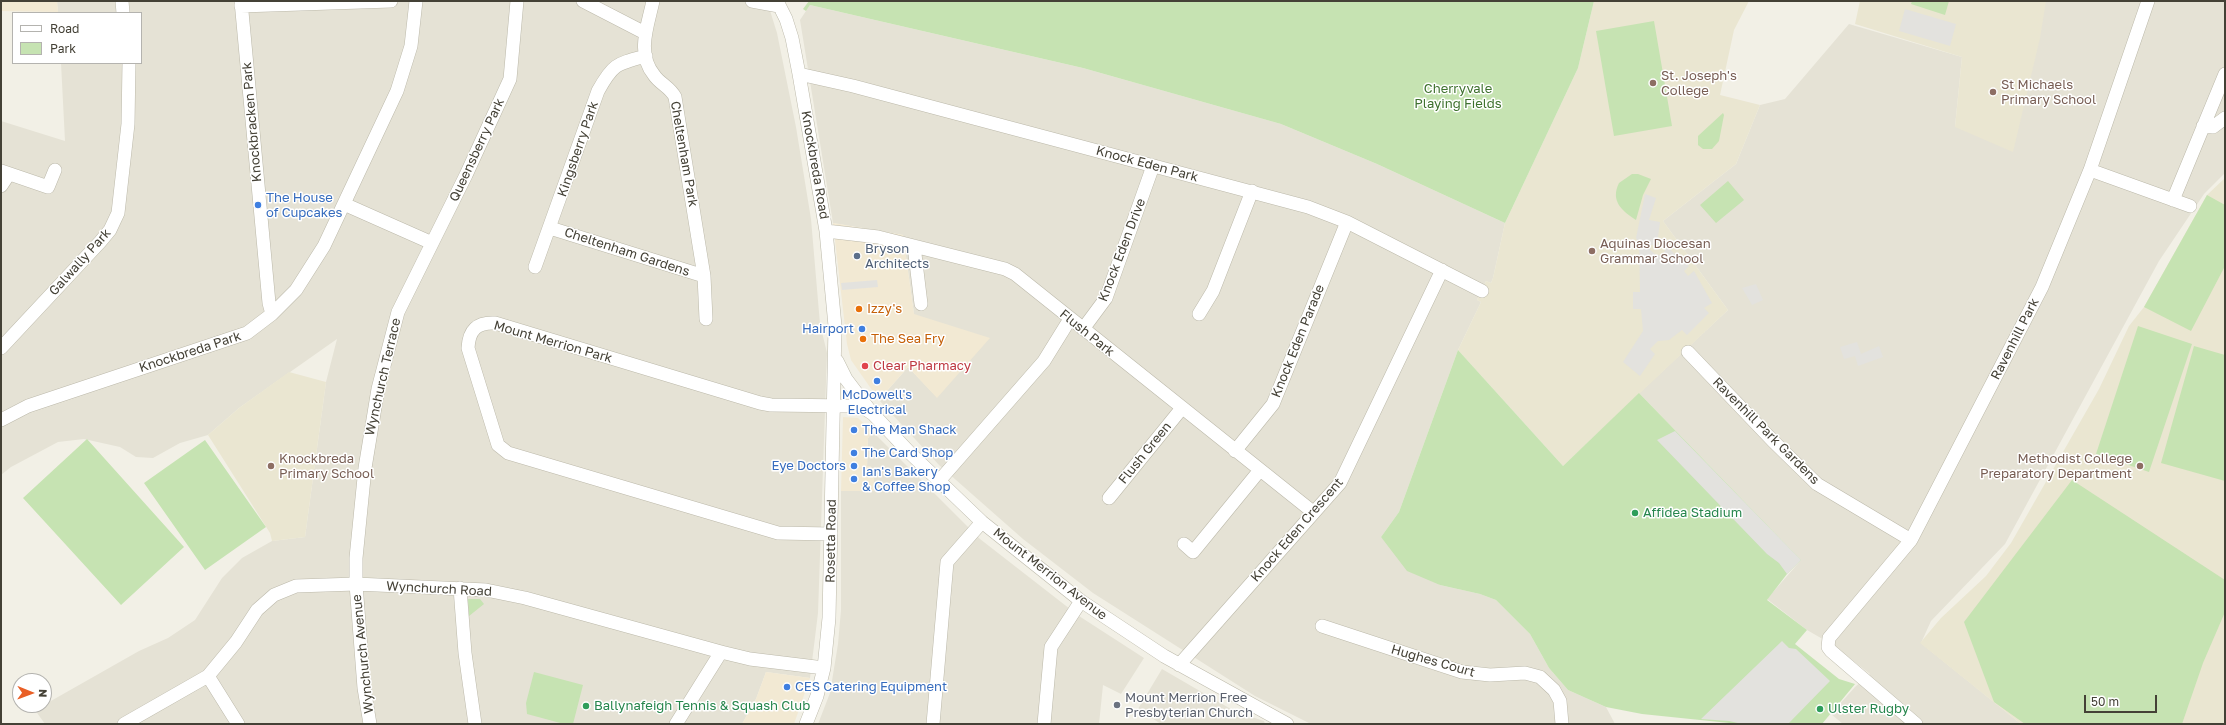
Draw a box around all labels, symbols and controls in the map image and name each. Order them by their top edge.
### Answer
legend [12,12,142,64]
text: Road [50,21,79,36]
text: Park [50,41,76,56]
street label: Knockbracken Park [239,61,265,183]
place label: St. Joseph's College [1661,68,1737,99]
place label: St Michaels Primary School [2001,77,2096,108]
marker: St. Joseph's College [1648,78,1658,88]
park label: Cherryvale Playing Fields [1414,81,1502,112]
marker: St Michaels Primary School [1988,87,1998,97]
street label: Queensberry Park [446,96,508,204]
street label: Kingsberry Park [554,99,602,199]
street label: Cheltenham Park [667,100,701,208]
street label: Knockbreda Road [798,109,832,221]
street label: Knock Eden Park [1094,143,1200,185]
place label: The House of Cupcakes [266,190,342,221]
street label: Knock Eden Drive [1095,196,1149,304]
marker: The House of Cupcakes [253,200,263,210]
street label: Cheltenham Gardens [562,224,692,280]
street label: Galwally Park [46,225,114,299]
place label: Aquinas Diocesan Grammar School [1600,236,1711,267]
place label: Bryson Architects [865,241,929,272]
marker: Aquinas Diocesan Grammar School [1587,246,1597,256]
marker: Bryson Architects [852,251,862,261]
street label: Knock Eden Parade [1268,282,1328,400]
street label: Ravenhill Park [1988,296,2042,382]
place label: Izzy's [867,301,902,317]
marker: Izzy's [854,304,864,314]
street label: Flush Park [1056,306,1118,360]
street label: Wynchurch Terrace [362,317,404,437]
street label: Mount Merrion Park [492,318,614,366]
place label: Hairport [802,321,854,337]
marker: Hairport [857,324,867,334]
street label: Knockbreda Park [137,328,243,376]
place label: The Sea Fry [871,331,945,347]
marker: The Sea Fry [858,334,868,344]
place label: Clear Pharmacy [873,358,971,374]
marker: Clear Pharmacy [860,361,870,371]
street label: Ravenhill Park Gardens [1709,374,1823,488]
marker: McDowell's Electrical [872,376,882,386]
place label: McDowell's Electrical [842,387,912,418]
street label: Flush Green [1115,419,1175,487]
place label: The Man Shack [862,422,957,438]
marker: The Man Shack [849,425,859,435]
place label: The Card Shop [862,445,953,461]
marker: The Card Shop [849,448,859,458]
place label: Knockbreda Primary School [279,451,374,482]
place label: Methodist College Preparatory Department [1980,451,2132,482]
place label: Eye Doctors [771,458,846,474]
marker: Knockbreda Primary School [266,461,276,471]
marker: Eye Doctors [849,461,859,471]
marker: Methodist College Preparatory Department [2135,461,2145,471]
place label: Ian's Bakery & Coffee Shop [862,464,950,495]
marker: Ian's Bakery & Coffee Shop [849,474,859,484]
street label: Knock Eden Crescent [1248,475,1346,585]
street label: Rosetta Road [822,499,840,583]
place label: Affidea Stadium [1643,505,1742,521]
marker: Affidea Stadium [1630,508,1640,518]
street label: Mount Merrion Avenue [990,525,1110,623]
street label: Wynchurch Road [386,578,492,600]
street label: Wynchurch Avenue [349,594,377,714]
street label: Hughes Court [1389,642,1477,680]
north arrow [12,673,52,713]
place label: CES Catering Equipment [795,679,947,695]
marker: CES Catering Equipment [782,682,792,692]
scale bar [2086,687,2159,713]
text: N [37,689,50,698]
place label: Mount Merrion Free Presbyterian Church [1125,690,1253,721]
text: 50 m [2091,694,2119,709]
place label: Ballynafeigh Tennis & Squash Club [594,698,810,714]
marker: Mount Merrion Free Presbyterian Church [1112,700,1122,710]
marker: Ballynafeigh Tennis & Squash Club [581,701,591,711]
place label: Ulster Rugby [1828,701,1909,717]
marker: Ulster Rugby [1815,704,1825,714]

